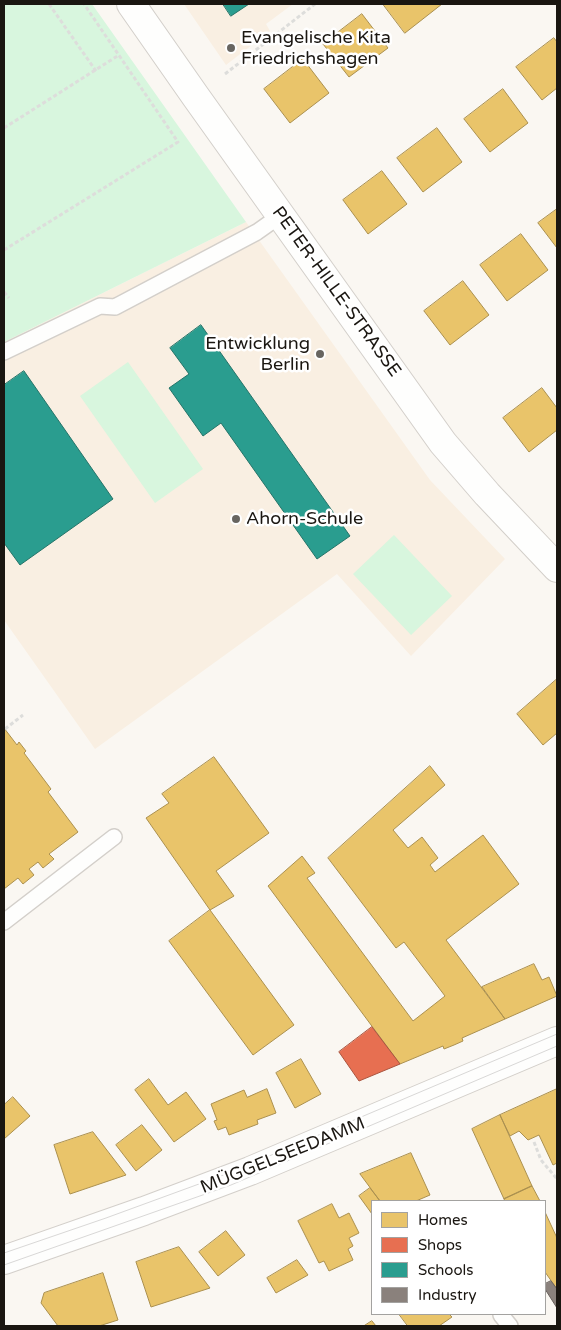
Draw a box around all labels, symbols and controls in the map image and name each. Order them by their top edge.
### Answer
place label: Evangelische Kita Friedrichshagen [241,27,391,70]
marker: Evangelische Kita Friedrichshagen [225,42,237,54]
street label: PETER-HILLE-STRASSE [267,203,405,381]
place label: Entwicklung Berlin [205,333,310,376]
marker: Entwicklung Berlin [314,348,326,360]
place label: Ahorn-Schule [246,508,363,530]
marker: Ahorn-Schule [230,513,242,525]
street label: MÜGGELSEEDAMM [198,1113,368,1199]
legend [371,1200,546,1315]
text: Homes [418,1211,468,1229]
text: Shops [418,1236,462,1254]
text: Schools [418,1261,474,1279]
text: Industry [418,1286,477,1304]

